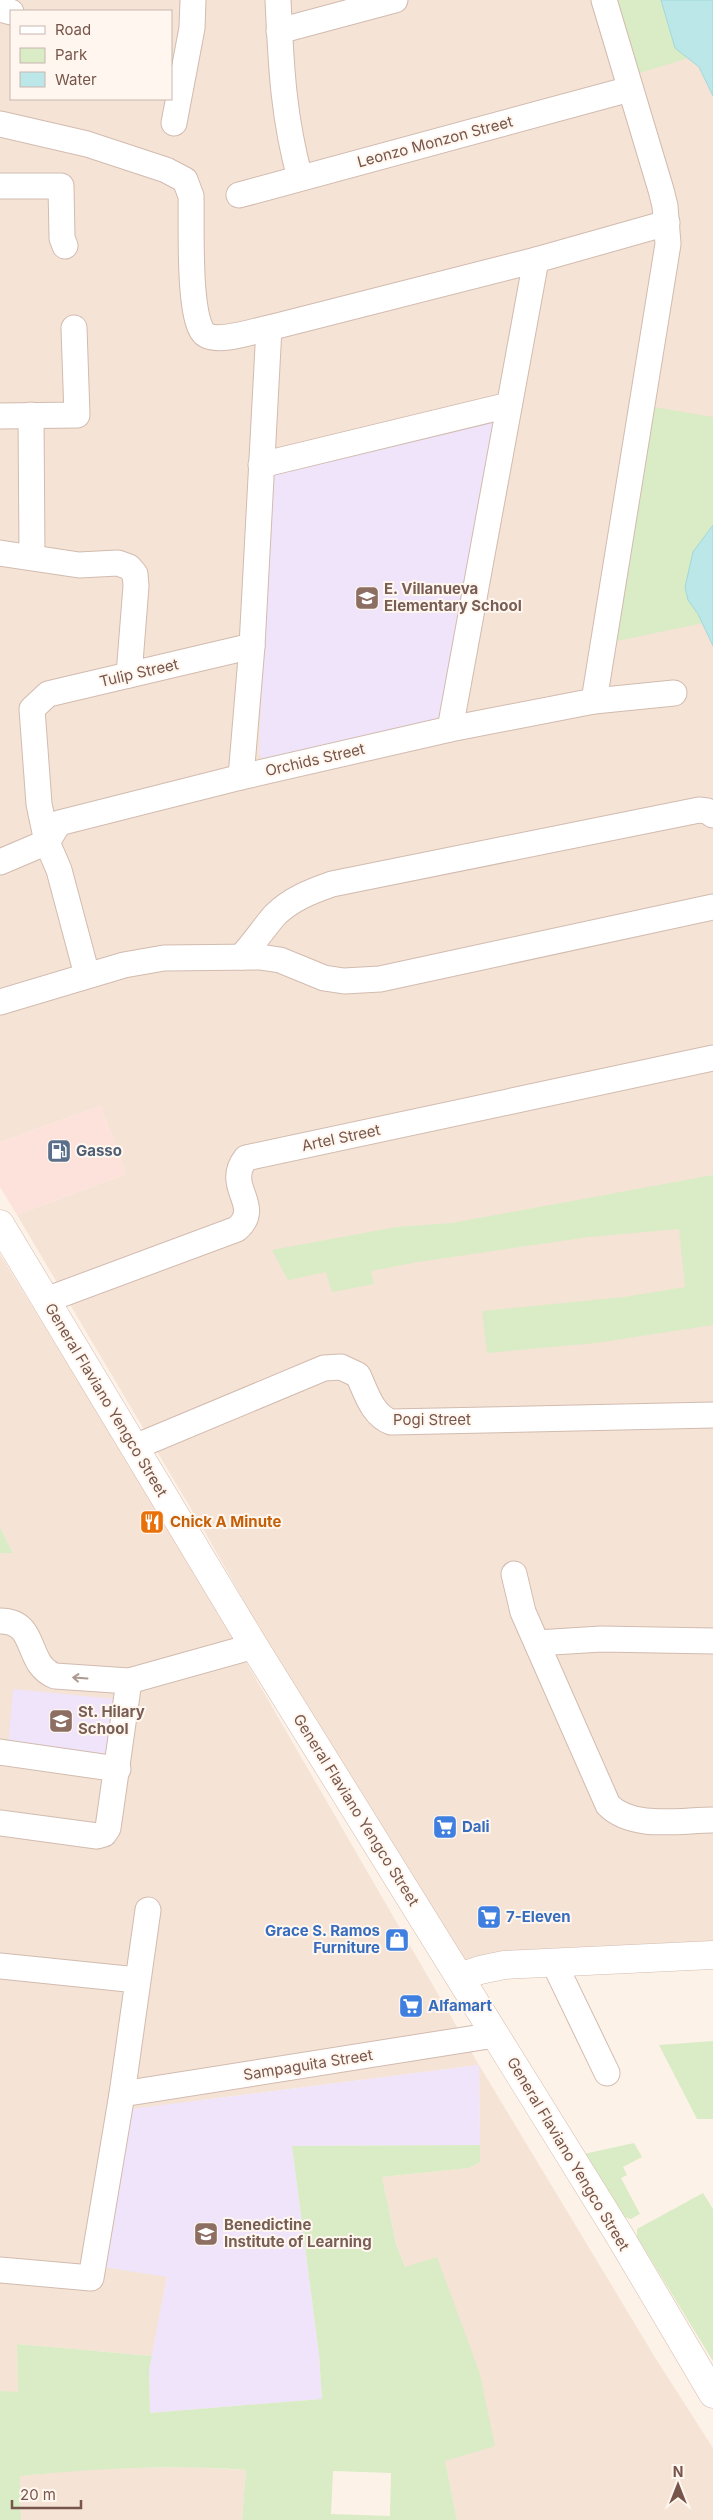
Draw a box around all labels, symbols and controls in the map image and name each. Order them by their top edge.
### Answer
legend [10,10,172,100]
text: Road [55,20,91,39]
text: Park [55,45,88,64]
text: Water [55,70,97,89]
street label: Leonzo Monzon Street [355,112,515,171]
place label: E. Villanueva Elementary School [384,579,522,615]
school or university icon: E. Villanueva Elementary School [354,585,380,611]
street label: Tulip Street [98,654,180,691]
street label: Orchids Street [263,739,367,780]
street label: Artel Street [300,1120,382,1155]
fuel station icon: Gasso [46,1138,72,1164]
place label: Gasso [76,1141,122,1160]
street label: General Flaviano Yengco Street [41,1299,172,1500]
street label: Pogi Street [393,1410,471,1429]
restaurant icon: Chick A Minute [139,1509,165,1535]
place label: Chick A Minute [170,1512,281,1531]
one-way arrow [73,1673,89,1682]
place label: St. Hilary School [78,1702,145,1738]
school or university icon: St. Hilary School [48,1708,74,1734]
street label: General Flaviano Yengco Street [289,1710,424,1909]
supermarket icon: Dali [432,1814,458,1840]
place label: Dali [462,1817,490,1836]
supermarket icon: 7-Eleven [476,1904,502,1930]
place label: 7-Eleven [506,1907,571,1926]
place label: Grace S. Ramos Furniture [265,1921,380,1957]
shop icon: Grace S. Ramos Furniture [384,1927,410,1953]
supermarket icon: Alfamart [398,1993,424,2019]
place label: Alfamart [428,1996,492,2015]
street label: Sampaguita Street [242,2045,374,2084]
street label: General Flaviano Yengco Street [503,2053,634,2254]
place label: Benedictine Institute of Learning [224,2215,372,2251]
school or university icon: Benedictine Institute of Learning [193,2221,219,2247]
north arrow [653,2460,703,2510]
text: N [673,2463,683,2480]
scale bar [12,2478,81,2510]
text: 20 m [20,2485,56,2504]

